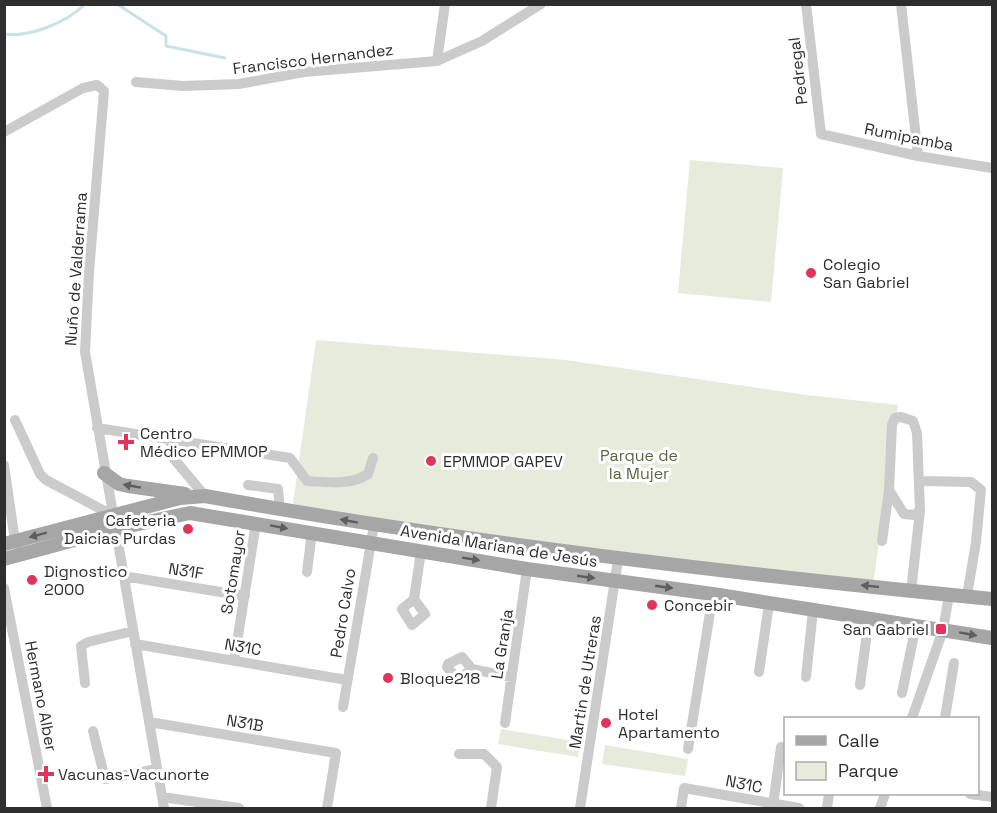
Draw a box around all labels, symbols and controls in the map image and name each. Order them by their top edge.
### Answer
street label: Pedregal [783,36,813,106]
street label: Francisco Hernandez [232,39,394,79]
street label: Rumipamba [863,118,955,156]
street label: Nuño de Valderrama [60,191,92,347]
place label: Colegio San Gabriel [823,254,909,293]
marker: Colegio San Gabriel [804,266,818,280]
place label: Centro Médico EPMMOP [140,423,268,462]
marker: Centro Médico EPMMOP [117,433,135,451]
park label: Parque de la Mujer [600,445,678,484]
place label: EPMMOP GAPEV [443,451,563,472]
marker: EPMMOP GAPEV [424,454,438,468]
one-way arrow [122,482,141,491]
place label: Cafeteria Daicias Purdas [64,510,176,549]
one-way arrow [339,516,358,525]
street label: Avenida Mariana de Jesús [399,520,599,572]
marker: Cafeteria Daicias Purdas [181,522,195,536]
one-way arrow [270,522,289,531]
street label: Sotomayor [216,528,250,616]
one-way arrow [29,531,47,540]
one-way arrow [462,555,481,564]
street label: N31F [167,558,205,584]
place label: Dignostico 2000 [44,561,127,600]
street label: Pedro Calvo [326,567,360,659]
one-way arrow [577,572,596,581]
marker: Dignostico 2000 [25,573,39,587]
one-way arrow [861,581,880,591]
one-way arrow [655,583,674,592]
place label: Concebir [664,595,733,616]
marker: Concebir [645,598,659,612]
street label: La Granja [486,608,518,680]
street label: Martin de Utreras [564,614,606,750]
place label: San Gabriel [843,619,929,640]
marker: San Gabriel [934,622,948,636]
one-way arrow [958,630,977,639]
street label: N31C [223,633,263,661]
street label: Hermano Alber [20,639,62,753]
place label: Bloque218 [400,668,480,689]
marker: Bloque218 [381,671,395,685]
place label: Hotel Apartamento [618,704,720,743]
street label: N31B [225,709,265,737]
marker: Hotel Apartamento [599,716,613,730]
legend [784,717,979,795]
text: Calle [838,729,879,752]
text: Parque [838,759,899,782]
place label: Vacunas-Vacunorte [58,764,209,785]
marker: Vacunas-Vacunorte [39,767,53,781]
street label: N31C [724,770,764,798]

